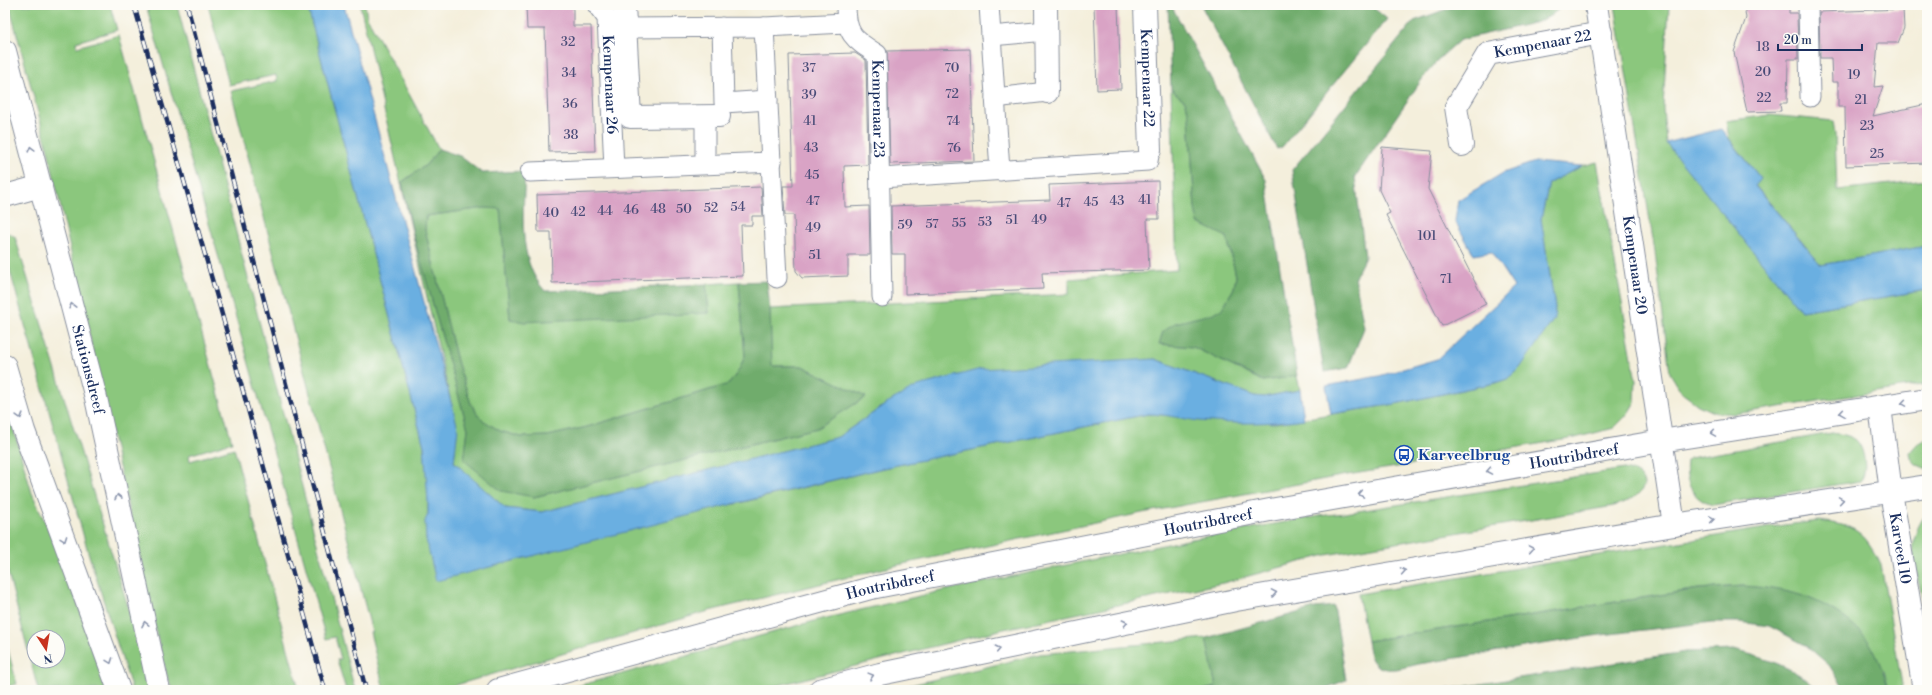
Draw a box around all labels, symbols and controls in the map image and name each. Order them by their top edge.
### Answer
street label: Kempenaar 22 [1492,25,1593,62]
scale bar [1778,26,1862,52]
street label: Kempenaar 22 [1136,28,1159,128]
text: 20 m [1784,33,1812,48]
house number: 32 [561,34,575,50]
street label: Kempenaar 26 [598,35,622,135]
house number: 18 [1756,39,1770,55]
street label: Kempenaar 23 [868,59,889,158]
house number: 37 [802,60,816,76]
house number: 70 [945,60,960,76]
house number: 20 [1755,64,1771,80]
house number: 34 [561,65,577,81]
house number: 19 [1847,67,1861,83]
house number: 72 [945,86,959,102]
house number: 39 [801,87,817,103]
house number: 22 [1757,90,1771,106]
house number: 21 [1854,92,1868,108]
house number: 36 [562,96,578,112]
house number: 41 [803,113,817,129]
house number: 74 [946,113,960,129]
house number: 23 [1860,118,1874,134]
house number: 38 [563,127,579,143]
house number: 43 [804,140,818,156]
house number: 76 [947,140,961,156]
one-way arrow [27,145,36,152]
house number: 25 [1870,146,1884,162]
house number: 45 [805,167,819,183]
house number: 41 [1138,192,1152,208]
house number: 47 [806,193,820,209]
house number: 43 [1110,193,1124,209]
house number: 45 [1084,194,1098,210]
house number: 47 [1057,195,1071,211]
house number: 54 [730,199,746,215]
house number: 52 [704,200,718,216]
house number: 48 [650,201,666,217]
house number: 50 [676,201,692,217]
house number: 46 [623,202,639,218]
house number: 44 [597,203,613,219]
house number: 42 [570,204,586,220]
house number: 40 [543,205,560,221]
house number: 51 [1006,212,1019,228]
house number: 49 [1031,212,1047,228]
house number: 53 [978,214,992,230]
street label: Kempenaar 20 [1618,214,1652,316]
house number: 55 [952,215,966,231]
house number: 57 [925,216,939,232]
house number: 59 [897,217,913,233]
house number: 49 [805,220,821,236]
house number: 101 [1418,228,1437,244]
house number: 51 [809,247,822,263]
house number: 71 [1440,271,1453,287]
one-way arrow [68,303,77,310]
street label: Stationsdreef [68,323,109,416]
one-way arrow [1901,398,1907,407]
one-way arrow [1839,408,1845,417]
one-way arrow [15,413,24,420]
one-way arrow [1710,428,1717,437]
street label: Houtribdreef [1528,439,1621,474]
bus stop icon: Karveelbrug [1393,444,1415,466]
place label: Karveelbrug [1418,446,1511,465]
one-way arrow [1486,466,1492,475]
one-way arrow [1358,489,1364,498]
one-way arrow [114,494,122,501]
one-way arrow [1838,496,1844,505]
street label: Houtribdreef [1162,504,1255,540]
street label: Karveel 10 [1885,511,1916,586]
one-way arrow [1709,515,1716,524]
one-way arrow [60,535,68,542]
one-way arrow [1528,545,1534,554]
street label: Houtribdreef [844,566,937,604]
one-way arrow [1399,567,1406,576]
one-way arrow [1271,589,1278,598]
one-way arrow [1122,619,1129,627]
one-way arrow [142,621,150,628]
north arrow [26,629,66,669]
one-way arrow [995,646,1001,654]
text: N [42,650,54,666]
one-way arrow [105,657,113,664]
one-way arrow [867,672,874,681]

